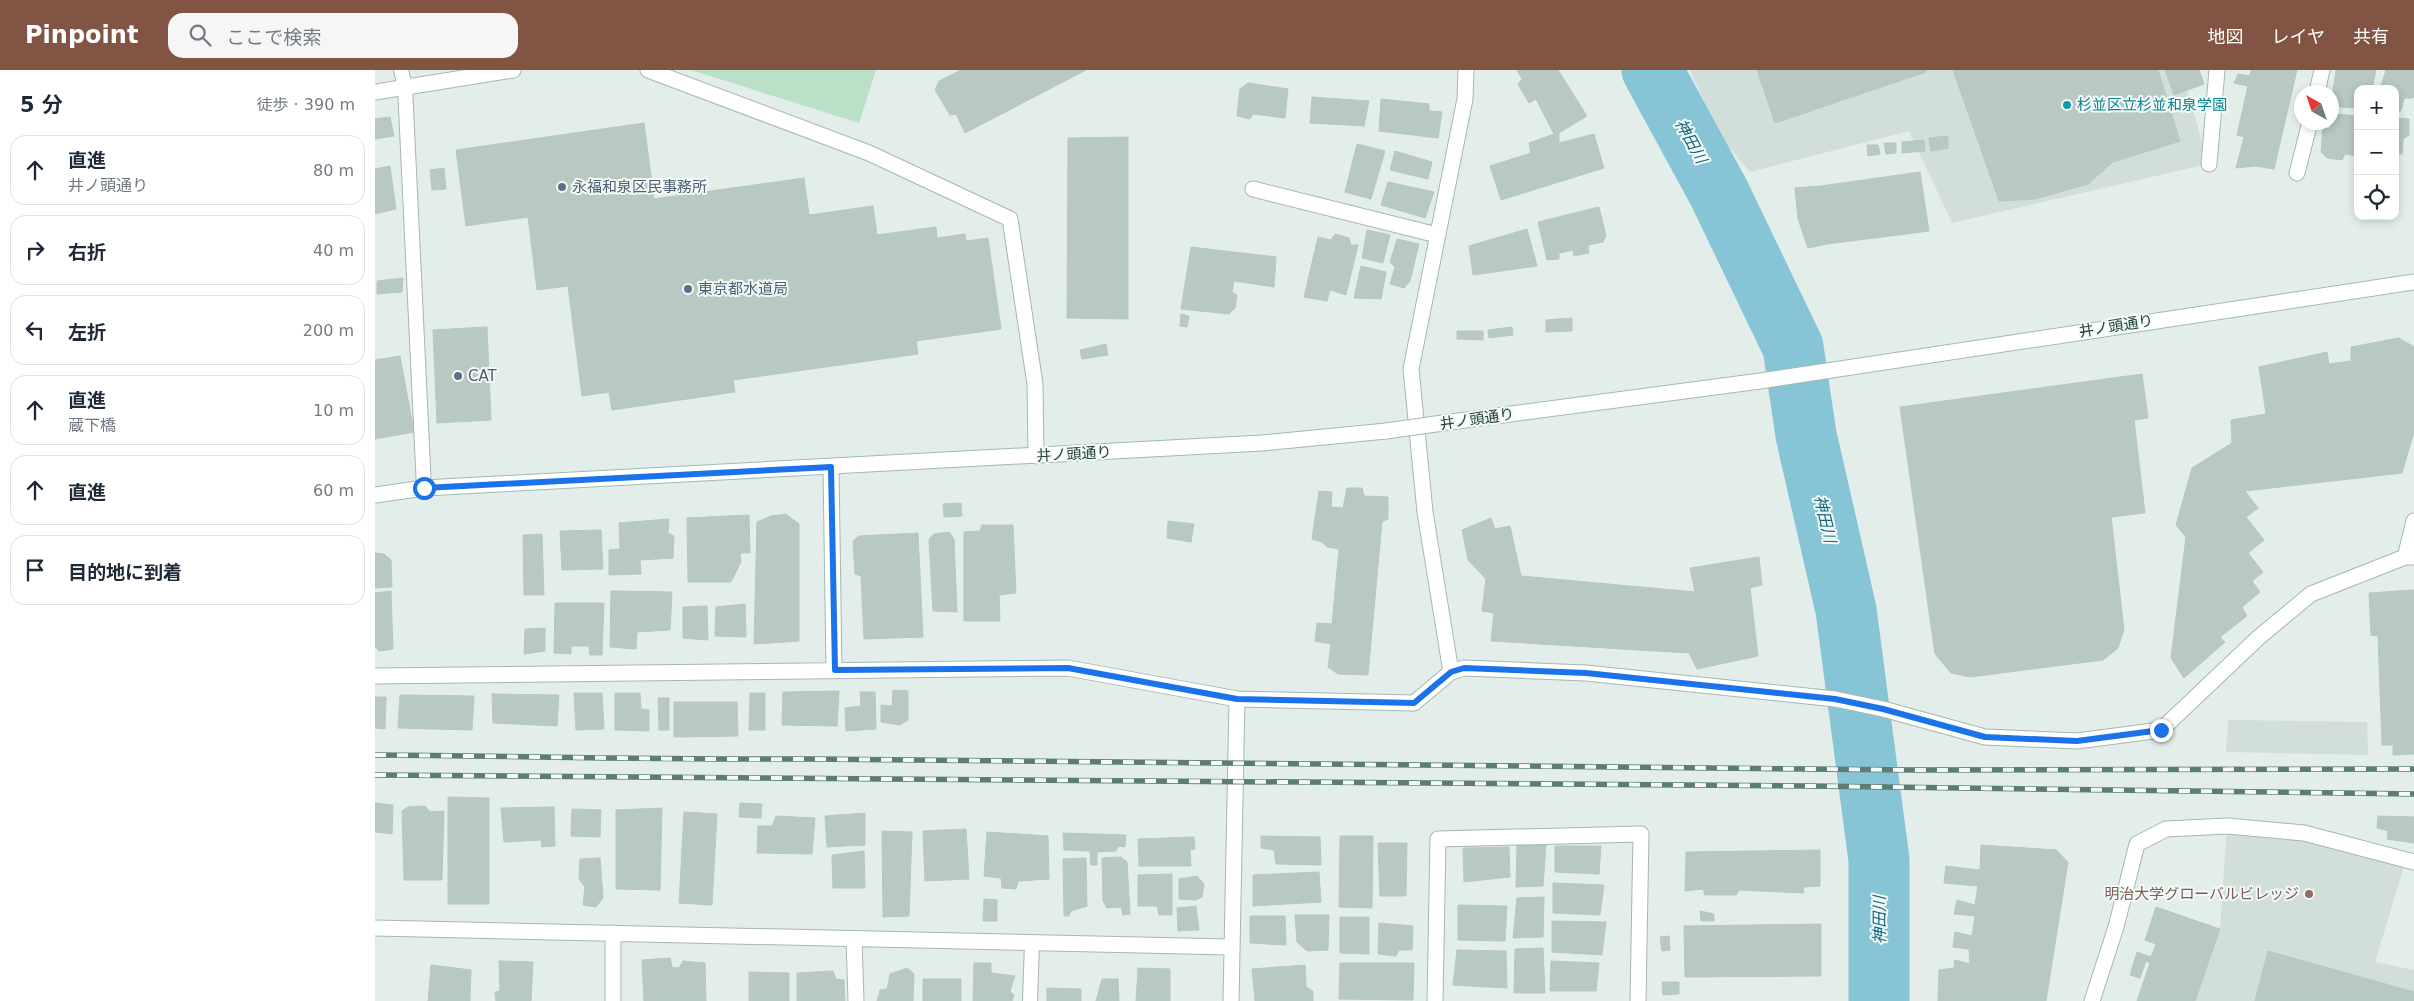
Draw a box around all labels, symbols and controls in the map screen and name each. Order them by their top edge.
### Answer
search box [168,13,518,58]
text: Pinpoint [25,21,138,49]
icon: search [186,21,214,49]
text: ここで検索 [226,26,321,48]
text: 地図 [2208,26,2244,47]
text: レイヤ [2272,26,2325,47]
text: 共有 [2353,26,2389,47]
north arrow [2294,85,2339,130]
map controls [2354,85,2399,220]
button: + [2354,85,2399,130]
text: 5 分 [20,93,63,117]
text: 徒歩 · 390 m [257,95,355,114]
place label: 杉並区立杉並和泉学園 [2077,96,2227,114]
marker: 杉並区立杉並和泉学園 [2061,99,2073,111]
water label: 神田川 [1671,115,1712,168]
button: − [2354,130,2399,175]
text: 直進 [68,149,106,171]
icon: ahead [21,156,49,184]
text: 80 m [313,161,354,180]
button: locate [2354,175,2399,220]
text: 井ノ頭通り [68,176,148,195]
place label: 永福和泉区民事務所 [572,178,707,196]
marker: 永福和泉区民事務所 [556,181,568,193]
icon: right [21,236,49,264]
text: 右折 [68,241,106,263]
text: 40 m [313,241,354,260]
place label: 東京都水道局 [698,280,788,298]
marker: 東京都水道局 [682,283,694,295]
street label: 井ノ頭通り [2078,311,2154,341]
icon: left [21,316,49,344]
text: 左折 [68,321,106,343]
text: 200 m [303,321,354,340]
place label: CAT [468,367,498,385]
marker: CAT [452,370,464,382]
text: 直進 [68,389,106,411]
icon: ahead [21,396,49,424]
text: 10 m [313,401,354,420]
street label: 井ノ頭通り [1439,405,1515,433]
text: 蔵下橋 [68,416,116,435]
street label: 井ノ頭通り [1036,443,1112,465]
icon: ahead [21,476,49,504]
route start [413,477,436,500]
text: 直進 [68,481,106,503]
text: 60 m [313,481,354,500]
water label: 神田川 [1810,493,1840,546]
icon: arrive [21,556,49,584]
text: 目的地に到着 [68,561,182,583]
route end [2150,719,2173,742]
place label: 明治大学グローバルビレッジ [2104,885,2299,903]
marker: 明治大学グローバルビレッジ [2303,888,2315,900]
water label: 神田川 [1870,894,1889,944]

